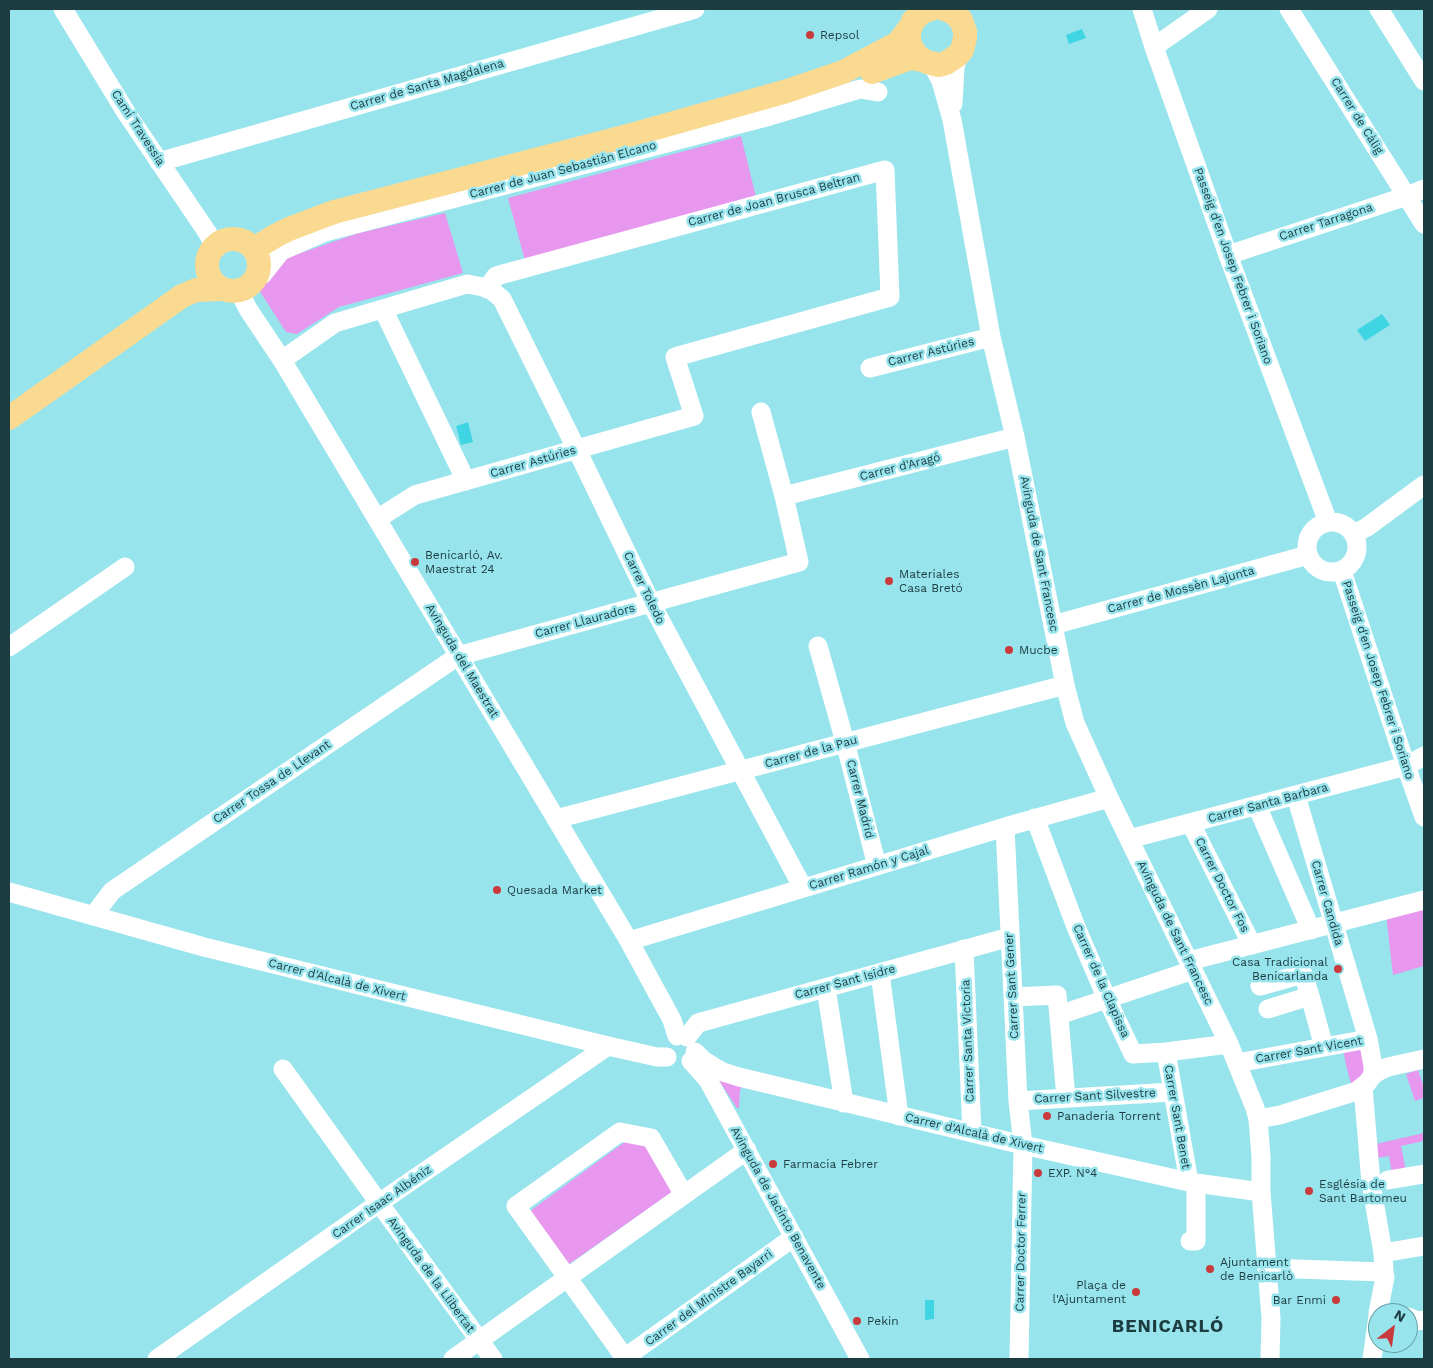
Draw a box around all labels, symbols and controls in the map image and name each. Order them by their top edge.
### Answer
place label: Repsol [820,28,859,42]
marker: Repsol [804,29,816,41]
street label: Carrer de Santa Magdalena [349,56,505,114]
street label: Carrer de Càlig [1328,75,1386,157]
street label: Camí Travessia [108,87,168,169]
street label: Carrer de Juan Sebastián Elcano [468,138,658,202]
street label: Passeig d'en Josep Febrer i Soriano [1191,166,1275,366]
street label: Carrer de Joan Brusca Beltran [686,170,862,230]
street label: Carrer Tarragona [1277,200,1375,244]
street label: Carrer Astúries [886,334,976,370]
street label: Carrer Astúries [488,443,578,481]
street label: Carrer d'Aragó [858,450,942,484]
street label: Avinguda de Sant Francesc [1017,475,1061,633]
place label: Benicarló, Av. Maestrat 24 [425,548,503,576]
street label: Carrer Toledo [620,549,668,627]
marker: Benicarló, Av. Maestrat 24 [409,556,421,568]
street label: Carrer de Mossèn Lajunta [1106,563,1256,617]
place label: Materiales Casa Bretó [899,567,963,595]
marker: Materiales Casa Bretó [883,575,895,587]
street label: Passeig d'en Josep Febrer i Soriano [1339,579,1417,781]
street label: Avinguda del Maestrat [422,601,502,721]
street label: Carrer Llauradors [533,601,637,641]
place label: Mucbe [1019,643,1058,657]
marker: Mucbe [1003,644,1015,656]
street label: Carrer de la Pau [763,733,859,771]
street label: Carrer Tossa de Llevant [211,737,333,827]
street label: Carrer Madrid [843,758,877,840]
street label: Carrer Santa Barbara [1206,780,1330,826]
street label: Carrer Doctor Fos [1192,835,1252,935]
street label: Carrer Ramón y Cajal [807,843,931,893]
street label: Avinguda de Sant Francesc [1134,859,1216,1007]
street label: Carrer Candida [1308,859,1346,947]
place label: Quesada Market [507,883,602,897]
marker: Quesada Market [491,884,503,896]
street label: Carrer de la Clapissa [1070,922,1132,1040]
street label: Carrer Sant Gener [1002,933,1022,1039]
place label: Casa Tradicional Benicarlanda [1232,955,1328,983]
street label: Carrer d'Alcalà de Xivert [267,956,407,1004]
street label: Carrer Sant Isidre [793,962,897,1002]
marker: Casa Tradicional Benicarlanda [1332,963,1344,975]
street label: Carrer Santa Victoria [959,979,977,1103]
street label: Carrer Sant Vicent [1254,1034,1364,1066]
street label: Carrer Sant Benet [1161,1064,1193,1170]
street label: Carrer Sant Silvestre [1034,1086,1156,1106]
place label: Panaderia Torrent [1057,1109,1161,1123]
street label: Carrer d'Alcalà de Xivert [904,1110,1044,1156]
marker: Panaderia Torrent [1041,1110,1053,1122]
street label: Avinguda de Jacinto Benavente [727,1124,829,1292]
place label: Farmacia Febrer [783,1157,878,1171]
marker: Farmacia Febrer [767,1158,779,1170]
street label: Carrer Isaac Albéniz [330,1162,434,1242]
place label: EXP. N°4 [1048,1166,1097,1180]
marker: EXP. N°4 [1032,1167,1044,1179]
place label: Església de Sant Bartomeu [1319,1177,1407,1205]
marker: Església de Sant Bartomeu [1303,1185,1315,1197]
street label: Carrer Doctor Ferrer [1013,1192,1029,1312]
street label: Avinguda de la Llibertat [384,1214,478,1336]
street label: Carrer del Ministre Bayarri [642,1247,776,1349]
place label: Ajuntament de Benicarlò [1220,1255,1293,1283]
marker: Ajuntament de Benicarlò [1204,1263,1216,1275]
place label: Plaça de l'Ajuntament [1053,1278,1126,1306]
marker: Plaça de l'Ajuntament [1130,1286,1142,1298]
place label: Bar Enmi [1273,1293,1326,1307]
marker: Bar Enmi [1330,1294,1342,1306]
north arrow [1368,1303,1418,1353]
text: N [1392,1306,1408,1325]
place label: Pekin [867,1314,899,1328]
marker: Pekin [851,1315,863,1327]
district label: BENICARLÓ [1111,1316,1225,1338]

